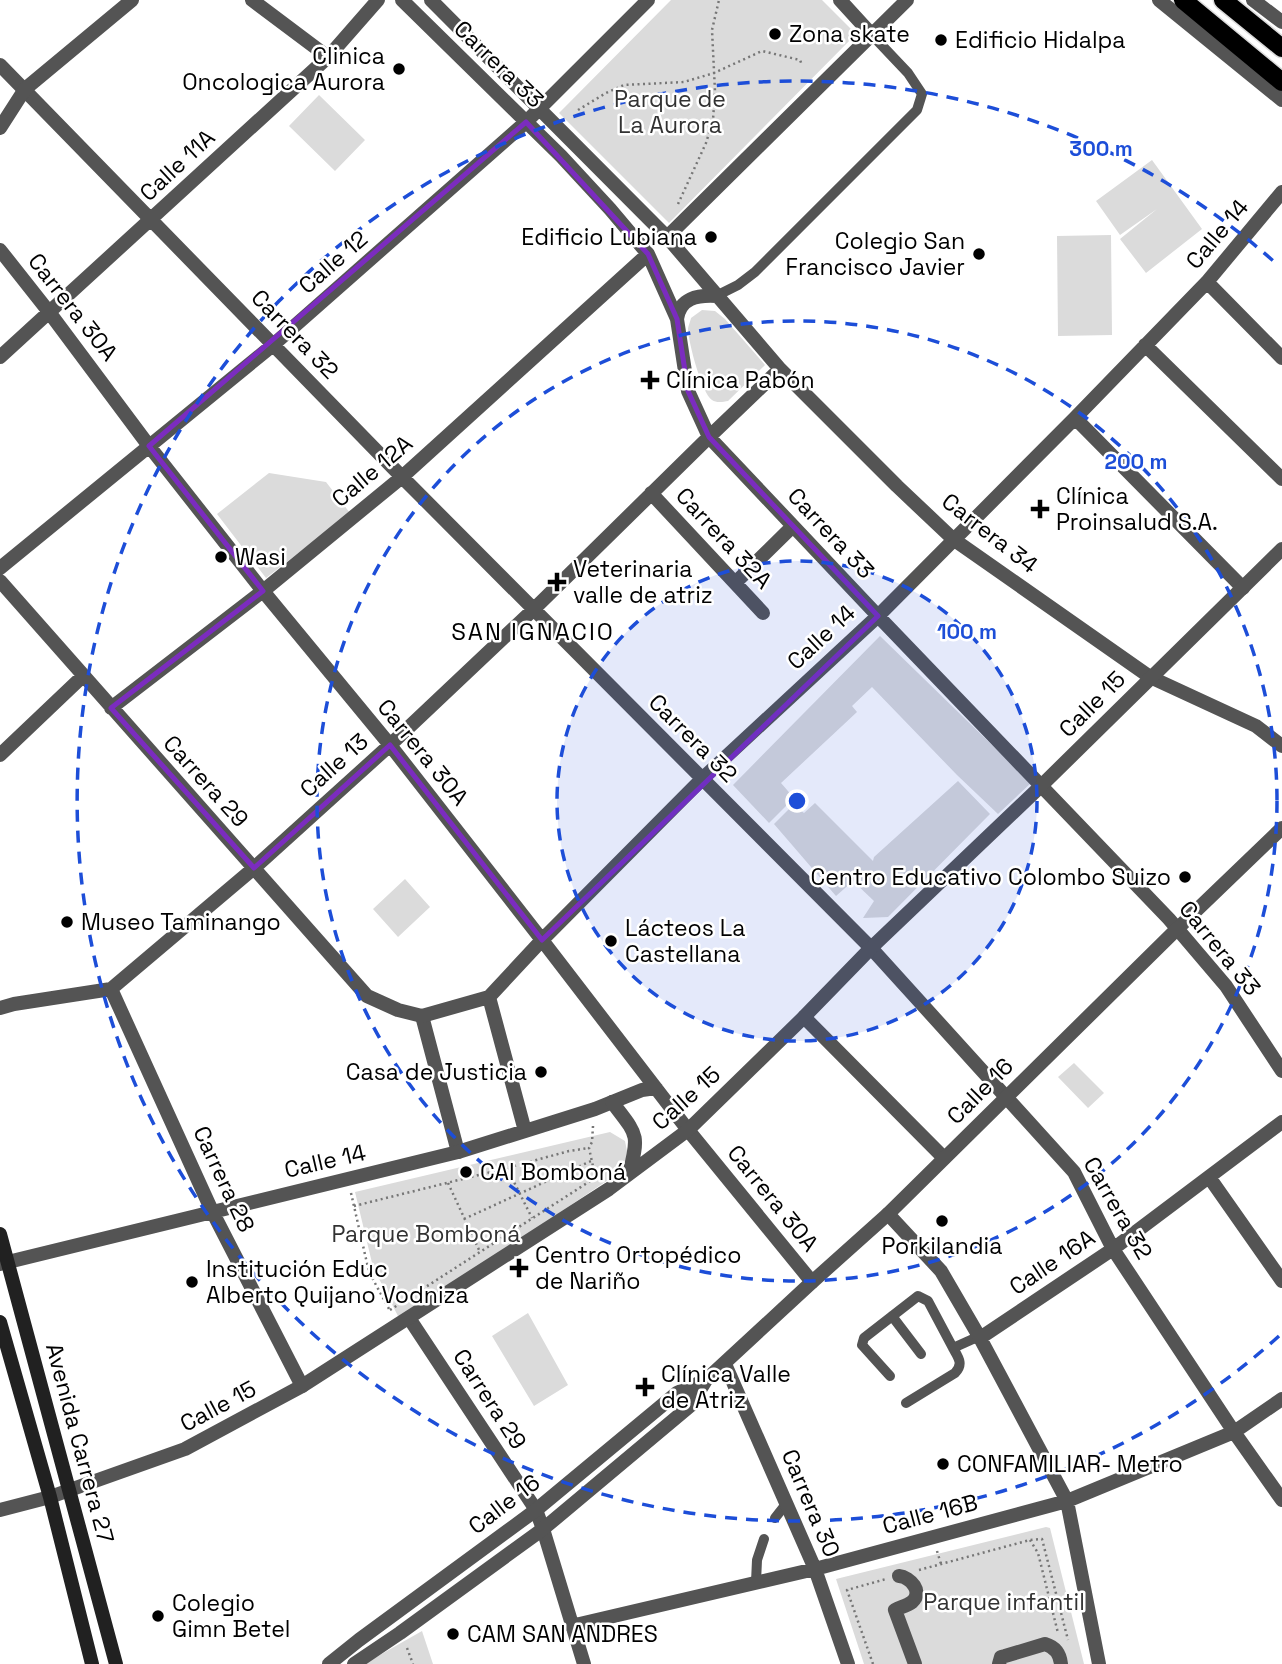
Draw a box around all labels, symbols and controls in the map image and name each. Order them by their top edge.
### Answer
street label: Carrera 33 [448,14,550,114]
place label: Zona skate [789,19,910,49]
place label: Edificio Hidalpa [955,25,1126,55]
marker: Zona skate [767,26,783,42]
marker: Edificio Hidalpa [933,32,949,48]
place label: Clinica Oncologica Aurora [182,41,385,97]
marker: Clinica Oncologica Aurora [391,61,407,77]
park label: Parque de La Aurora [614,84,726,140]
street label: Calle 11A [133,122,221,208]
text: 300 m [1069,135,1133,162]
street label: Calle 14 [1179,193,1255,275]
place label: Edificio Lubiana [521,222,697,252]
street label: Calle 12 [292,224,374,300]
place label: Colegio San Francisco Javier [786,226,965,282]
marker: Edificio Lubiana [703,229,719,245]
marker: Colegio San Francisco Javier [971,246,987,262]
street label: Carrera 30A [21,247,125,367]
street label: Carrera 32 [245,283,345,385]
place label: Clínica Pabón [666,365,815,395]
marker: Clínica Pabón [640,370,660,390]
street label: Calle 12A [325,428,419,514]
text: 200 m [1105,448,1167,475]
street label: Carrera 32A [669,481,779,595]
street label: Carrera 33 [781,481,881,585]
place label: Clínica Proinsalud S.A. [1056,481,1218,537]
street label: Carrera 34 [936,486,1044,580]
marker: Clínica Proinsalud S.A. [1030,499,1050,519]
place label: Wasi [235,542,286,572]
marker: Wasi [213,549,229,565]
place label: Veterinaria valle de atriz [573,554,713,610]
marker: Veterinaria valle de atriz [547,572,567,592]
street label: Calle 14 [780,598,862,676]
district label: SAN IGNACIO [451,616,615,647]
text: 100 m [937,618,997,645]
street label: Calle 15 [1052,664,1132,744]
street label: Carrera 32 [642,687,744,789]
street label: Carrera 30A [371,692,475,812]
street label: Calle 13 [293,726,375,804]
street label: Carrera 29 [157,729,255,833]
centre of rings [785,789,809,813]
place label: Centro Educativo Colombo Suizo [810,862,1171,892]
marker: Centro Educativo Colombo Suizo [1177,869,1193,885]
street label: Carrera 33 [1173,894,1267,1002]
place label: Museo Taminango [81,907,281,937]
place label: Lácteos La Castellana [625,913,746,969]
marker: Museo Taminango [59,914,75,930]
marker: Lácteos La Castellana [603,933,619,949]
street label: Calle 16 [940,1051,1020,1131]
place label: Casa de Justicia [346,1057,527,1087]
street label: Calle 15 [645,1059,727,1137]
marker: Casa de Justicia [533,1064,549,1080]
street label: Carrera 28 [186,1121,262,1237]
street label: Calle 14 [281,1137,369,1185]
street label: Carrera 30A [721,1138,825,1258]
street label: Carrera 32 [1077,1151,1159,1265]
place label: CAI Bomboná [480,1157,626,1187]
marker: CAI Bomboná [458,1164,474,1180]
marker: Porkilandia [934,1213,950,1229]
park label: Parque Bomboná [331,1219,521,1249]
street label: Calle 16A [1003,1222,1101,1302]
place label: Porkilandia [882,1231,1002,1261]
place label: Centro Ortopédico de Nariño [535,1240,741,1296]
place label: Institución Educ Alberto Quijano Vodniza [206,1254,469,1310]
marker: Centro Ortopédico de Nariño [509,1258,529,1278]
marker: Institución Educ Alberto Quijano Vodniza [184,1274,200,1290]
street label: Avenida Carrera 27 [39,1340,121,1546]
street label: Carrera 29 [446,1343,534,1455]
place label: Clínica Valle de Atriz [661,1359,791,1415]
street label: Calle 15 [175,1373,261,1439]
marker: Clínica Valle de Atriz [635,1377,655,1397]
street label: Carrera 30 [775,1444,847,1562]
place label: CONFAMILIAR- Metro [957,1449,1183,1479]
marker: CONFAMILIAR- Metro [935,1456,951,1472]
street label: Calle 16 [462,1467,546,1541]
street label: Calle 16B [879,1487,981,1541]
park label: Parque infantil [923,1587,1085,1617]
place label: Colegio Gimn Betel [172,1588,290,1644]
marker: Colegio Gimn Betel [150,1608,166,1624]
place label: CAM SAN ANDRES [467,1619,658,1649]
marker: CAM SAN ANDRES [445,1626,461,1642]

